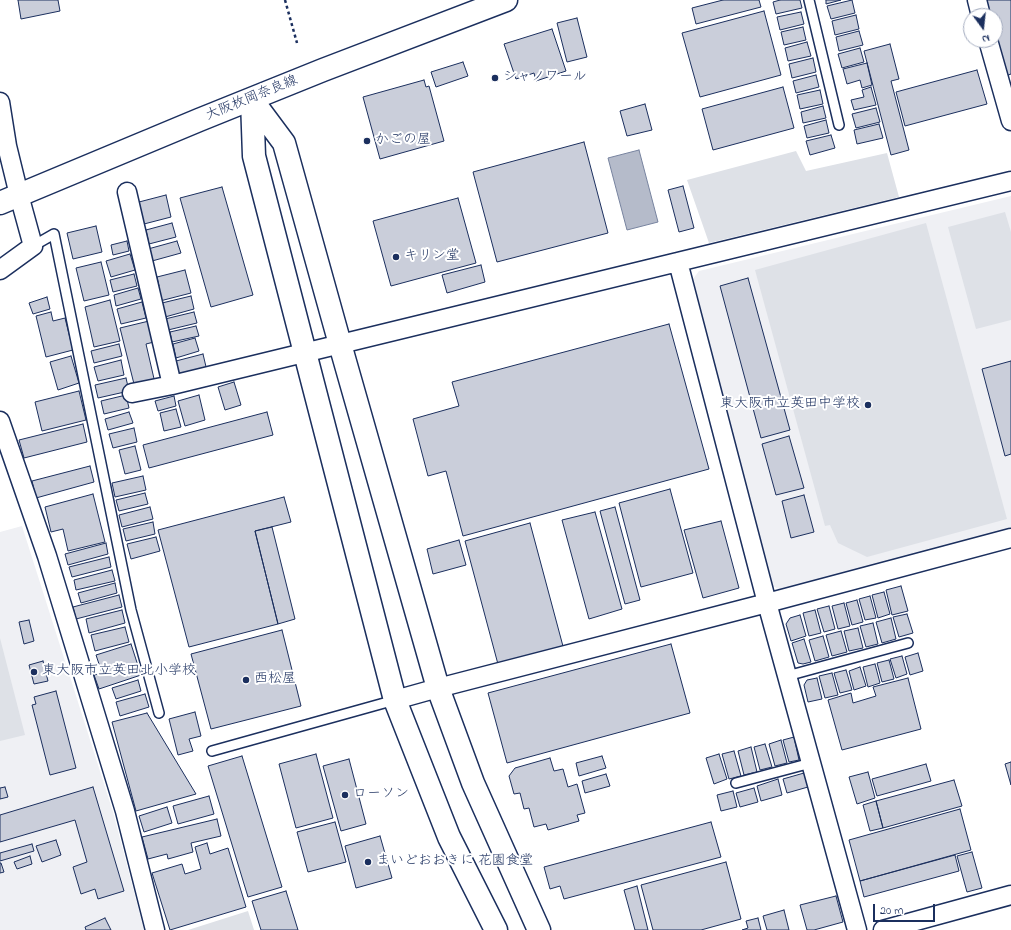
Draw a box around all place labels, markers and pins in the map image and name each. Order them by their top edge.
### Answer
place label: シャノワール [503,70,587,86]
marker: シャノワール [490,73,500,83]
place label: かごの屋 [375,133,431,149]
marker: かごの屋 [362,136,372,146]
place label: キリン堂 [404,249,460,265]
marker: キリン堂 [391,252,401,262]
place label: 東大阪市立英田中学校 [720,397,860,413]
marker: 東大阪市立英田中学校 [863,400,873,410]
place label: 東大阪市立英田北小学校 [42,664,196,680]
marker: 東大阪市立英田北小学校 [29,667,39,677]
place label: 西松屋 [254,672,296,688]
marker: 西松屋 [241,675,251,685]
place label: ローソン [353,787,409,803]
marker: ローソン [340,790,350,800]
place label: まいどおおきに 花園食堂 [376,854,533,870]
marker: まいどおおきに 花園食堂 [363,857,373,867]

